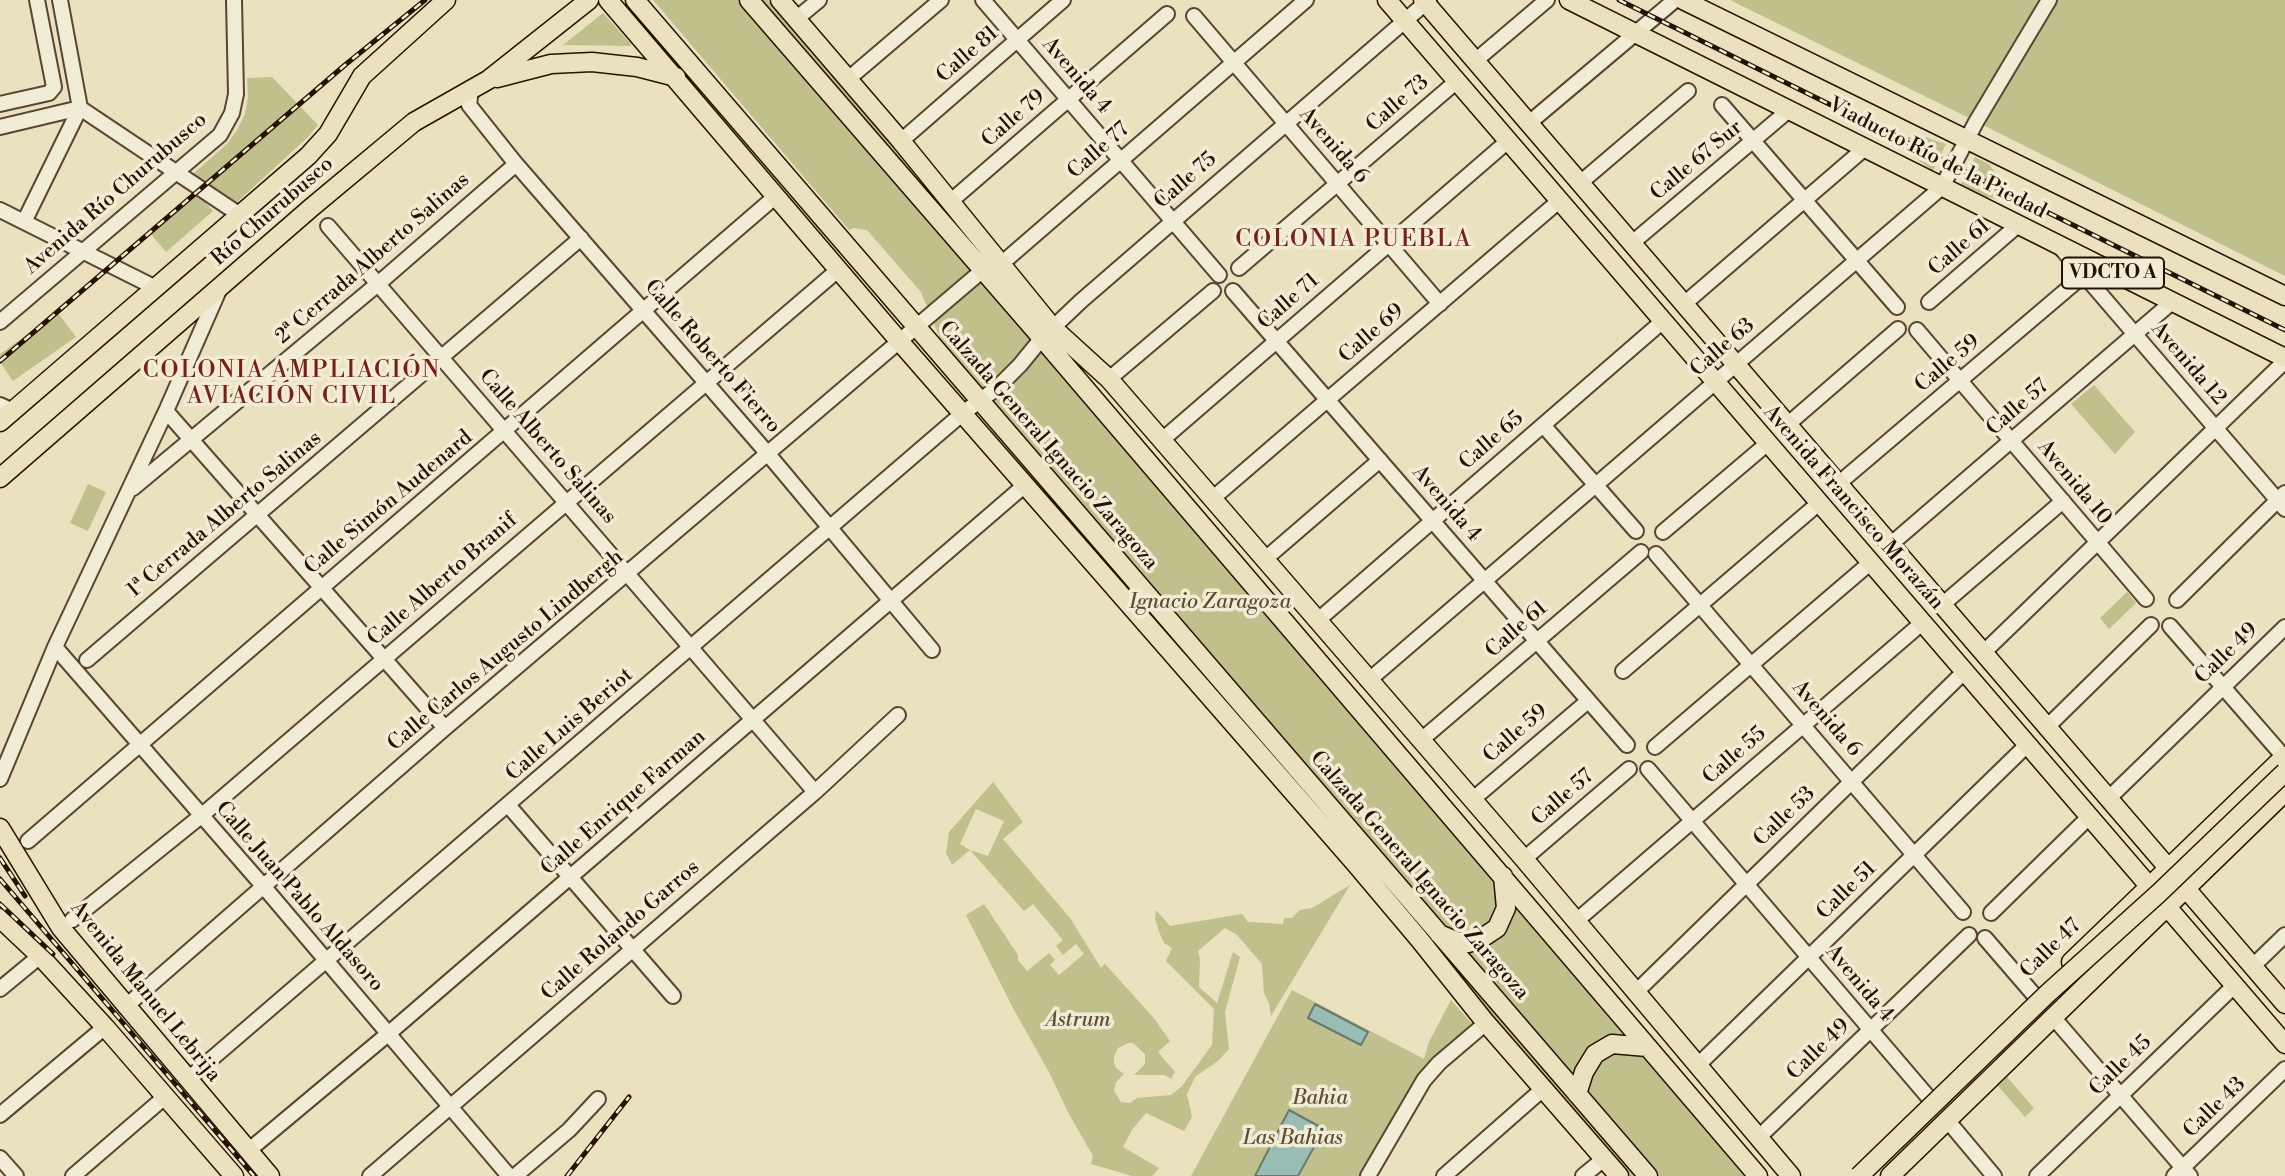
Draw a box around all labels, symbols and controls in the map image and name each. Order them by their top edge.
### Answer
street label: Calle 81 [932,21,1004,89]
street label: Avenida 4 [1036,33,1116,119]
street label: Calle 73 [1362,70,1434,138]
street label: Calle 79 [977,85,1051,153]
street label: Viaducto Río de la Piedad [1824,93,2050,225]
street label: Avenida 6 [1293,103,1373,189]
street label: Avenida Río Churubusco [19,108,213,280]
street label: Calle 67 Sur [1646,115,1748,207]
street label: Calle 77 [1063,117,1135,185]
street label: Calle 75 [1150,147,1222,215]
street label: Río Churubusco [207,152,339,272]
street label: 2ª Cerrada Alberto Salinas [271,168,475,350]
street label: Calle 61 [1924,214,1996,282]
district label: COLONIA PUEBLA [1237,226,1471,254]
road number: VDCTO A [2062,258,2164,288]
street label: Calle 71 [1253,269,1325,335]
street label: Calle Roberto Fierro [638,275,786,439]
street label: Calle 69 [1334,299,1410,369]
street label: Calle 63 [1686,313,1760,383]
street label: Calzada General Ignacio Zaragoza [933,317,1163,575]
street label: Avenida 12 [2145,317,2231,411]
street label: Calle 59 [1911,330,1985,398]
district label: COLONIA AMPLIACIÓN AVIACIÓN CIVIL [145,357,439,411]
street label: Calle Alberto Salinas [473,364,621,530]
street label: Calle 57 [1982,374,2054,442]
street label: Avenida Francisco Morazán [1757,401,1949,615]
street label: Calle 65 [1455,406,1529,476]
street label: Calle Simón Audenard [300,425,478,581]
street label: 1ª Cerrada Alberto Salinas [123,426,327,604]
street label: Avenida 10 [2031,436,2117,530]
street label: Avenida 4 [1406,461,1486,547]
street label: Calle Alberto Branif [363,508,523,652]
street label: Calle Carlos Augusto Lindbergh [383,545,629,757]
park label: Ignacio Zaragoza [1129,590,1291,616]
street label: Calle 61 [1481,596,1553,664]
street label: Calle 49 [2190,618,2264,690]
street label: Calle Luis Beriot [502,663,638,787]
street label: Avenida 6 [1786,676,1866,762]
street label: Calle 59 [1479,699,1553,769]
street label: Calle 55 [1698,722,1772,790]
street label: Calle Enrique Farman [537,725,711,881]
street label: Calzada General Ignacio Zaragoza [1304,747,1534,1005]
street label: Calle 57 [1527,764,1599,832]
street label: Calle 53 [1749,782,1821,852]
street label: Calle Juan Pablo Aldasoro [210,797,388,997]
street label: Calle Rolando Garros [537,855,705,1007]
street label: Calle 51 [1812,857,1882,925]
street label: Avenida Manuel Lebrija [64,897,226,1087]
street label: Calle 47 [2015,914,2087,984]
street label: Avenida 4 [1819,940,1899,1028]
park label: Astrum [1046,1008,1110,1034]
street label: Calle 49 [1782,1014,1856,1086]
street label: Calle 45 [2085,1030,2157,1102]
street label: Calle 43 [2179,1072,2251,1144]
park label: Bahia [1292,1086,1348,1112]
park label: Las Bahias [1243,1126,1343,1152]

